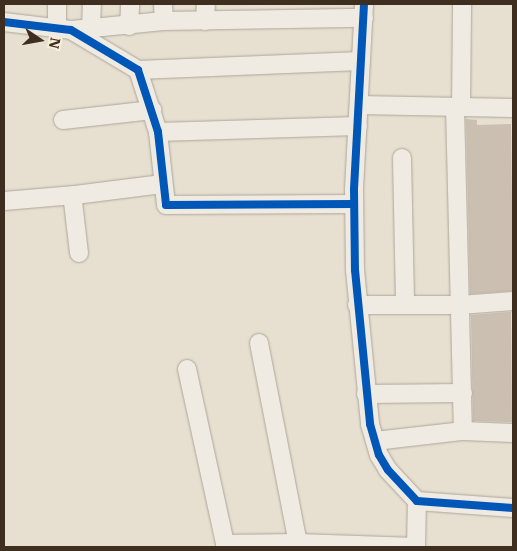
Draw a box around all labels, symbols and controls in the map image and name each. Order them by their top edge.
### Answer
north arrow [15,15,65,65]
text: N [45,36,65,50]

